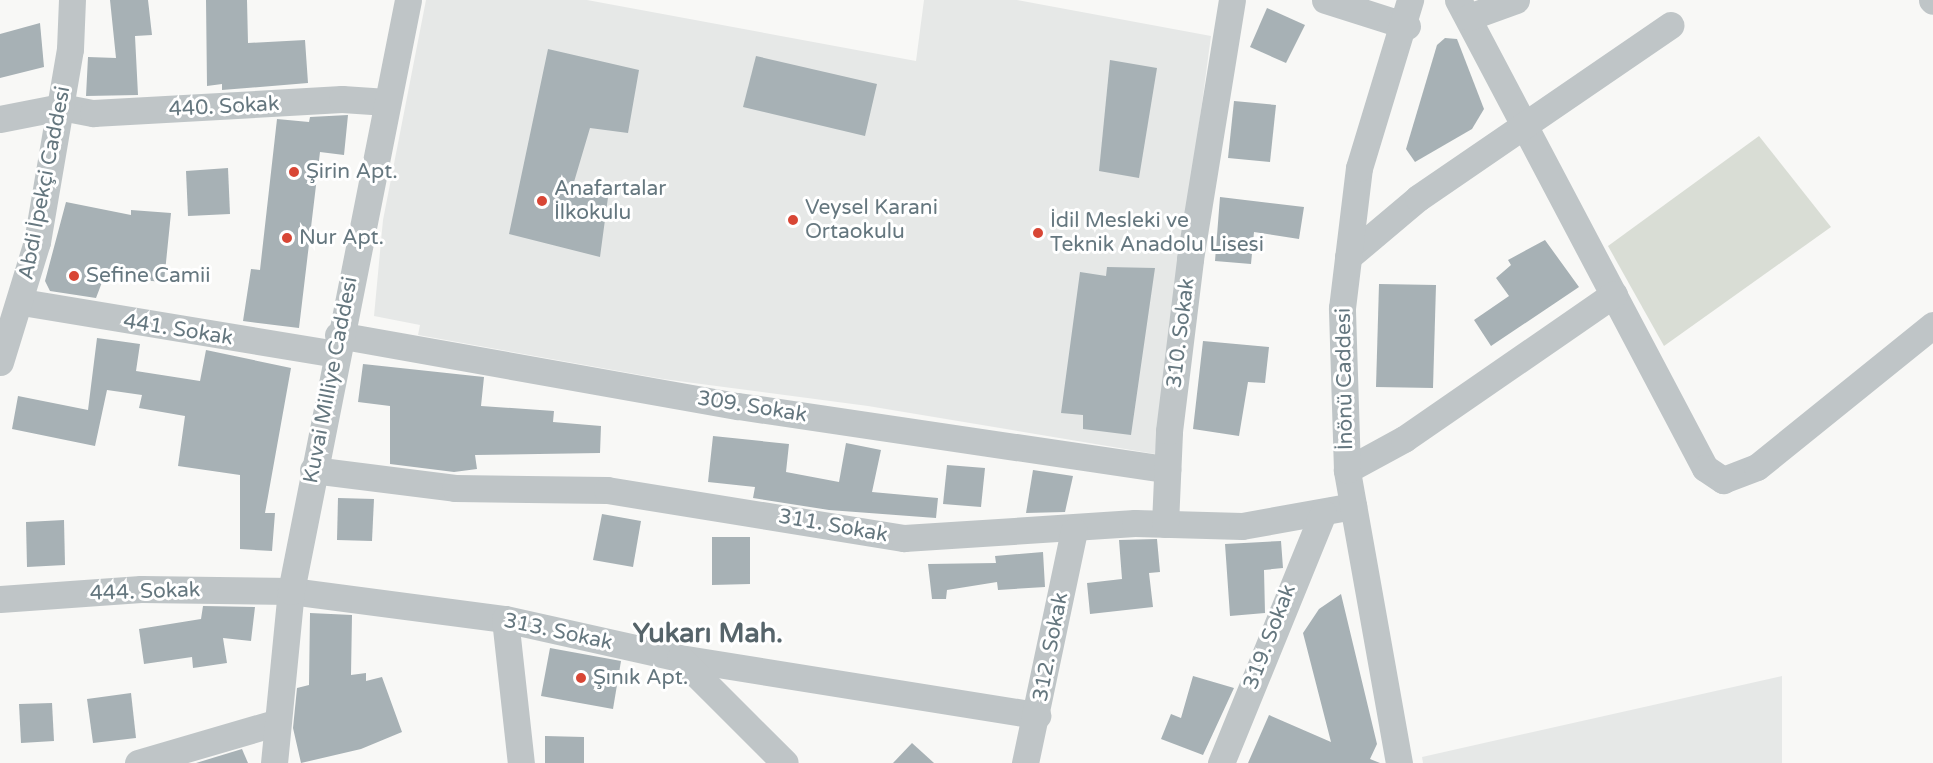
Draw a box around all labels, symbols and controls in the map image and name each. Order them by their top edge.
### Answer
street label: Abdi İpekçi Caddesi [14,84,76,282]
street label: 440. Sokak [168,92,280,122]
place label: Şirin Apt. [306,159,398,185]
marker: Şirin Apt. [287,165,301,179]
place label: Anafartalar İlkokulu [554,176,666,226]
marker: Anafartalar İlkokulu [535,194,549,208]
place label: Veysel Karani Ortaokulu [805,195,938,245]
place label: İdil Mesleki ve Teknik Anadolu Lisesi [1050,208,1264,258]
marker: Veysel Karani Ortaokulu [786,213,800,227]
place label: Nur Apt. [299,225,384,251]
marker: İdil Mesleki ve Teknik Anadolu Lisesi [1031,226,1045,240]
marker: Nur Apt. [280,231,294,245]
place label: Sefine Camii [86,263,210,289]
marker: Sefine Camii [67,269,81,283]
street label: Kuvai Milliye Caddesi [299,275,363,485]
street label: 310. Sokak [1162,277,1200,389]
street label: İnönü Caddesi [1331,308,1359,450]
street label: 441. Sokak [121,309,235,351]
street label: 309. Sokak [695,386,809,428]
street label: 311. Sokak [776,504,890,548]
street label: 444. Sokak [89,577,201,607]
street label: 319. Sokak [1238,581,1302,693]
street label: 312. Sokak [1028,590,1074,704]
street label: 313. Sokak [501,608,615,656]
district label: Yukarı Mah. [633,618,783,650]
place label: Şınık Apt. [593,665,688,691]
marker: Şınık Apt. [574,671,588,685]

